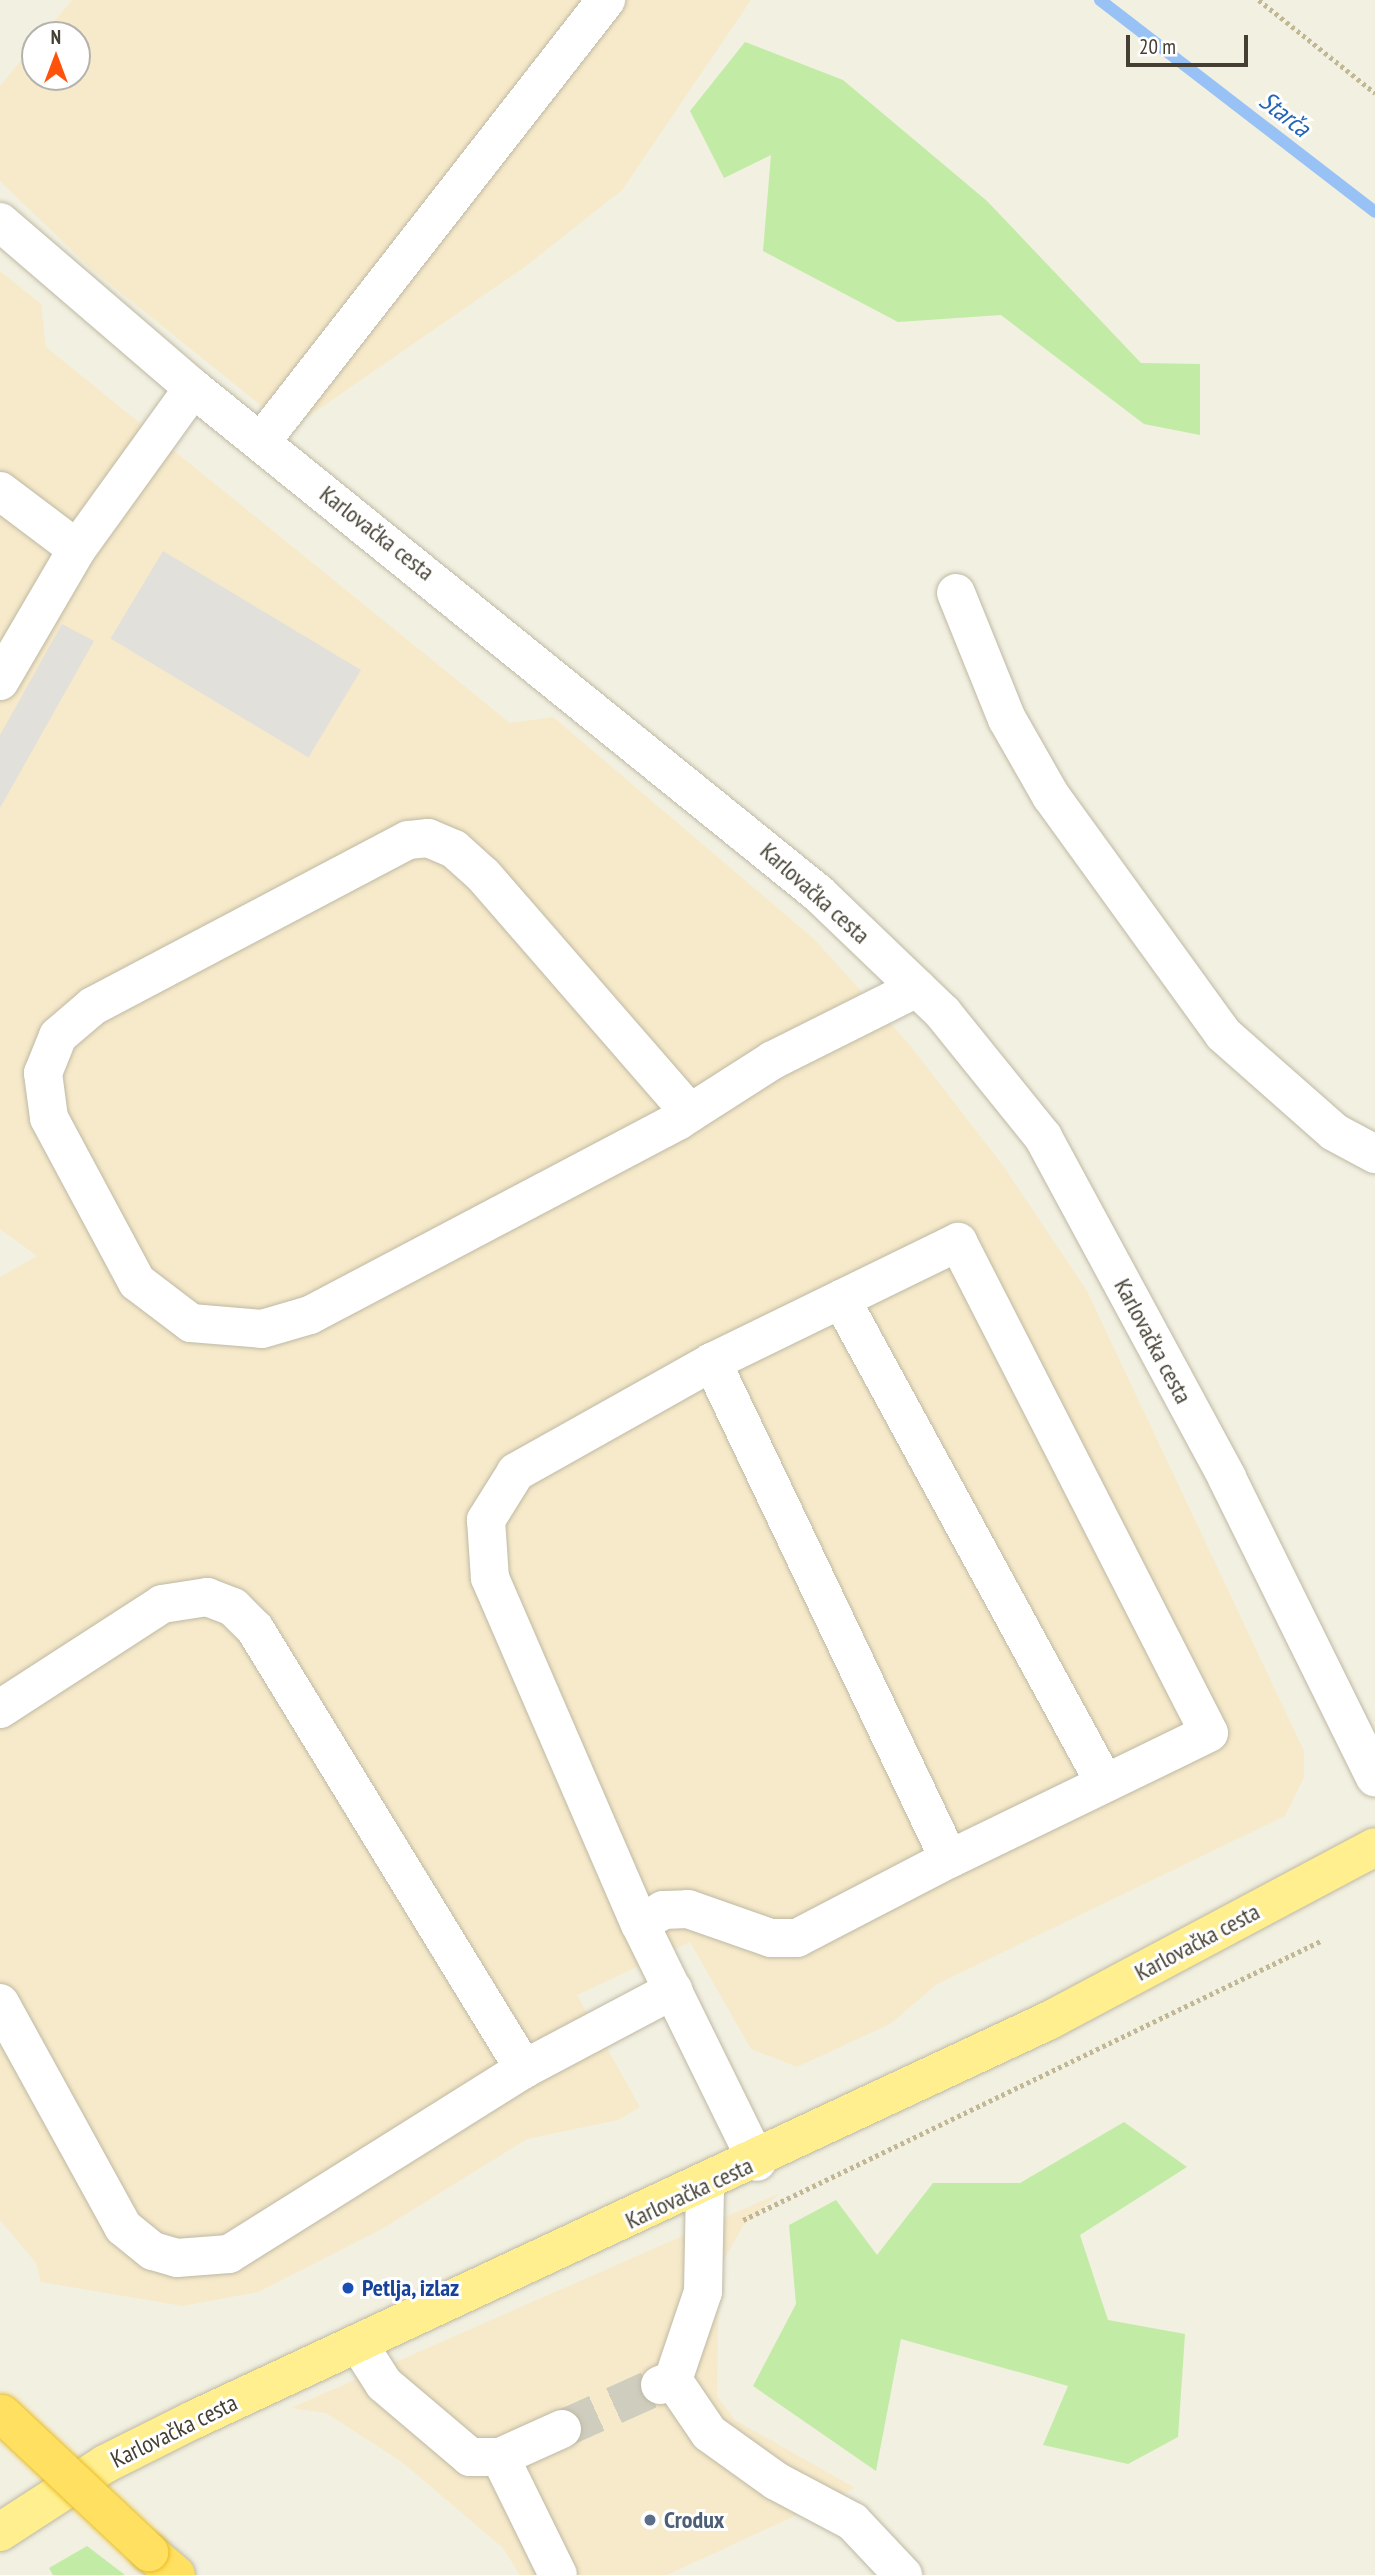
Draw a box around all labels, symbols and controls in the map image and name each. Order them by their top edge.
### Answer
north arrow [21,21,91,91]
scale bar [1130,21,1252,65]
text: N [51,25,61,49]
text: 20 m [1139,33,1176,60]
water label: Starča [1254,85,1316,143]
street label: Karlovačka cesta [314,479,440,587]
street label: Karlovačka cesta [754,836,876,950]
street label: Karlovačka cesta [1108,1274,1198,1408]
street label: Karlovačka cesta [1130,1897,1264,1987]
street label: Karlovačka cesta [621,2151,757,2235]
place label: Petlja, izlaz [362,2274,461,2302]
marker: Petlja, izlaz [340,2280,356,2296]
street label: Karlovačka cesta [106,2388,242,2474]
place label: Crodux [664,2506,724,2534]
marker: Crodux [642,2512,658,2528]

